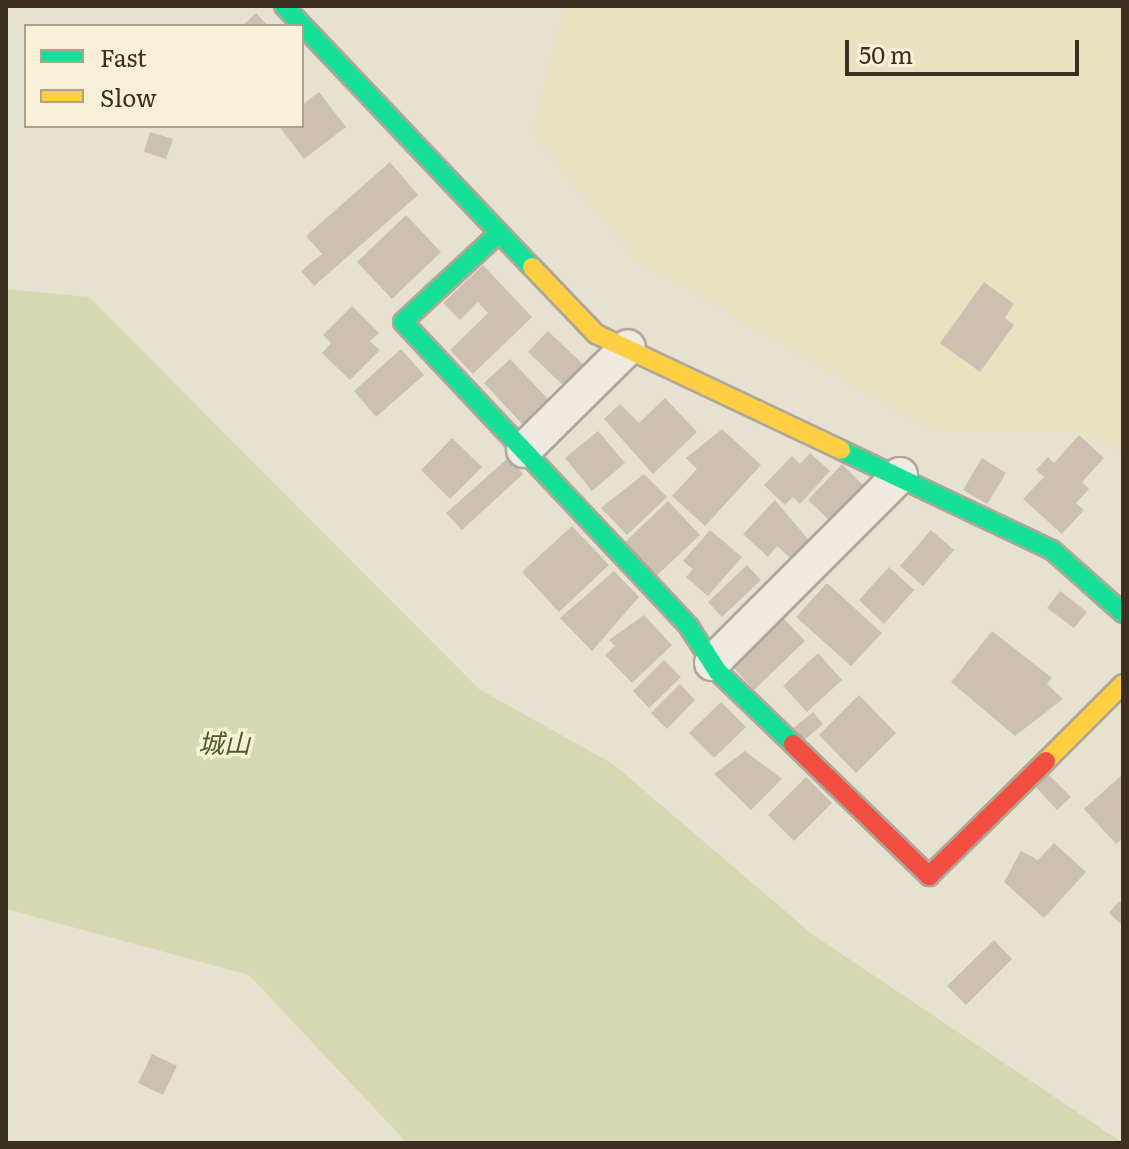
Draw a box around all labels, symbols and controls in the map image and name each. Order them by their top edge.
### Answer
legend [24,24,304,128]
scale bar [849,24,1083,74]
text: 50 m [859,36,913,71]
text: Fast [100,39,147,74]
text: Slow [100,79,157,114]
park label: 城山 [198,726,250,758]

